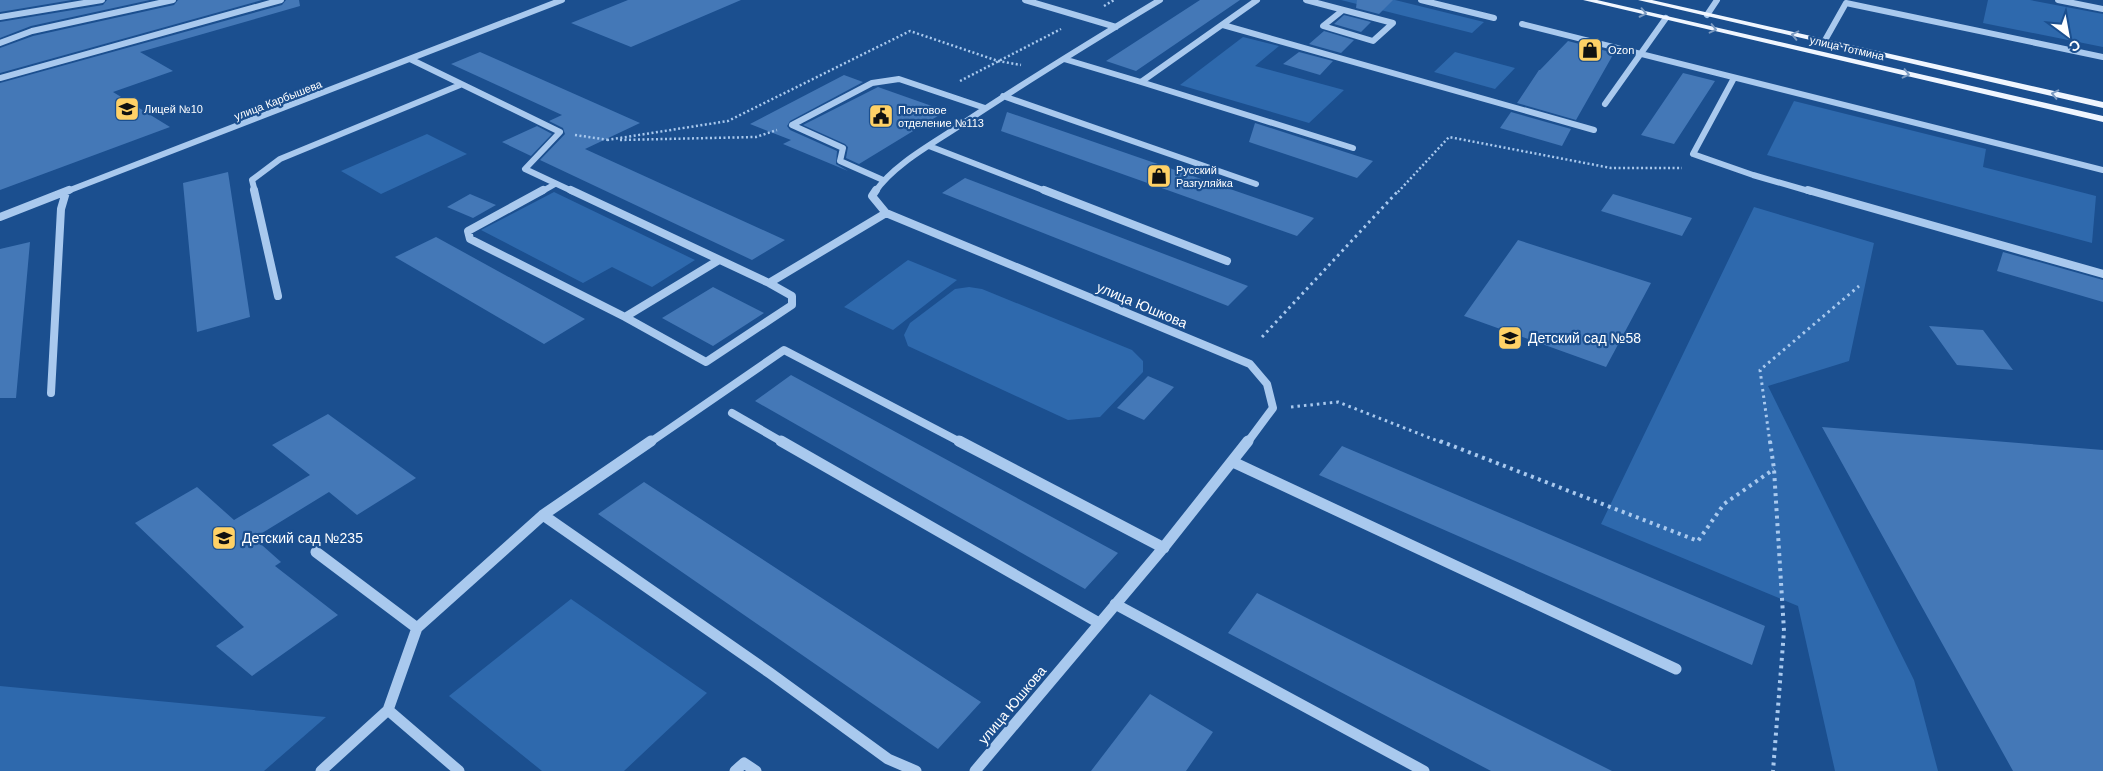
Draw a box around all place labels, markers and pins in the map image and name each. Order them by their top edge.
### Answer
shop icon: Ozon [1577,37,1603,63]
place label: Ozon [1608,44,1634,56]
school or university icon: Лицей №10 [114,96,140,122]
place label: Лицей №10 [144,103,203,115]
public building icon: Почтовое отделение №113 [868,103,894,129]
place label: Почтовое отделение №113 [898,104,984,129]
shop icon: Русский Разгуляйка [1146,163,1172,189]
place label: Русский Разгуляйка [1176,164,1234,189]
school or university icon: Детский сад №58 [1497,325,1523,351]
place label: Детский сад №58 [1528,330,1641,346]
school or university icon: Детский сад №235 [211,525,237,551]
place label: Детский сад №235 [242,530,363,546]

